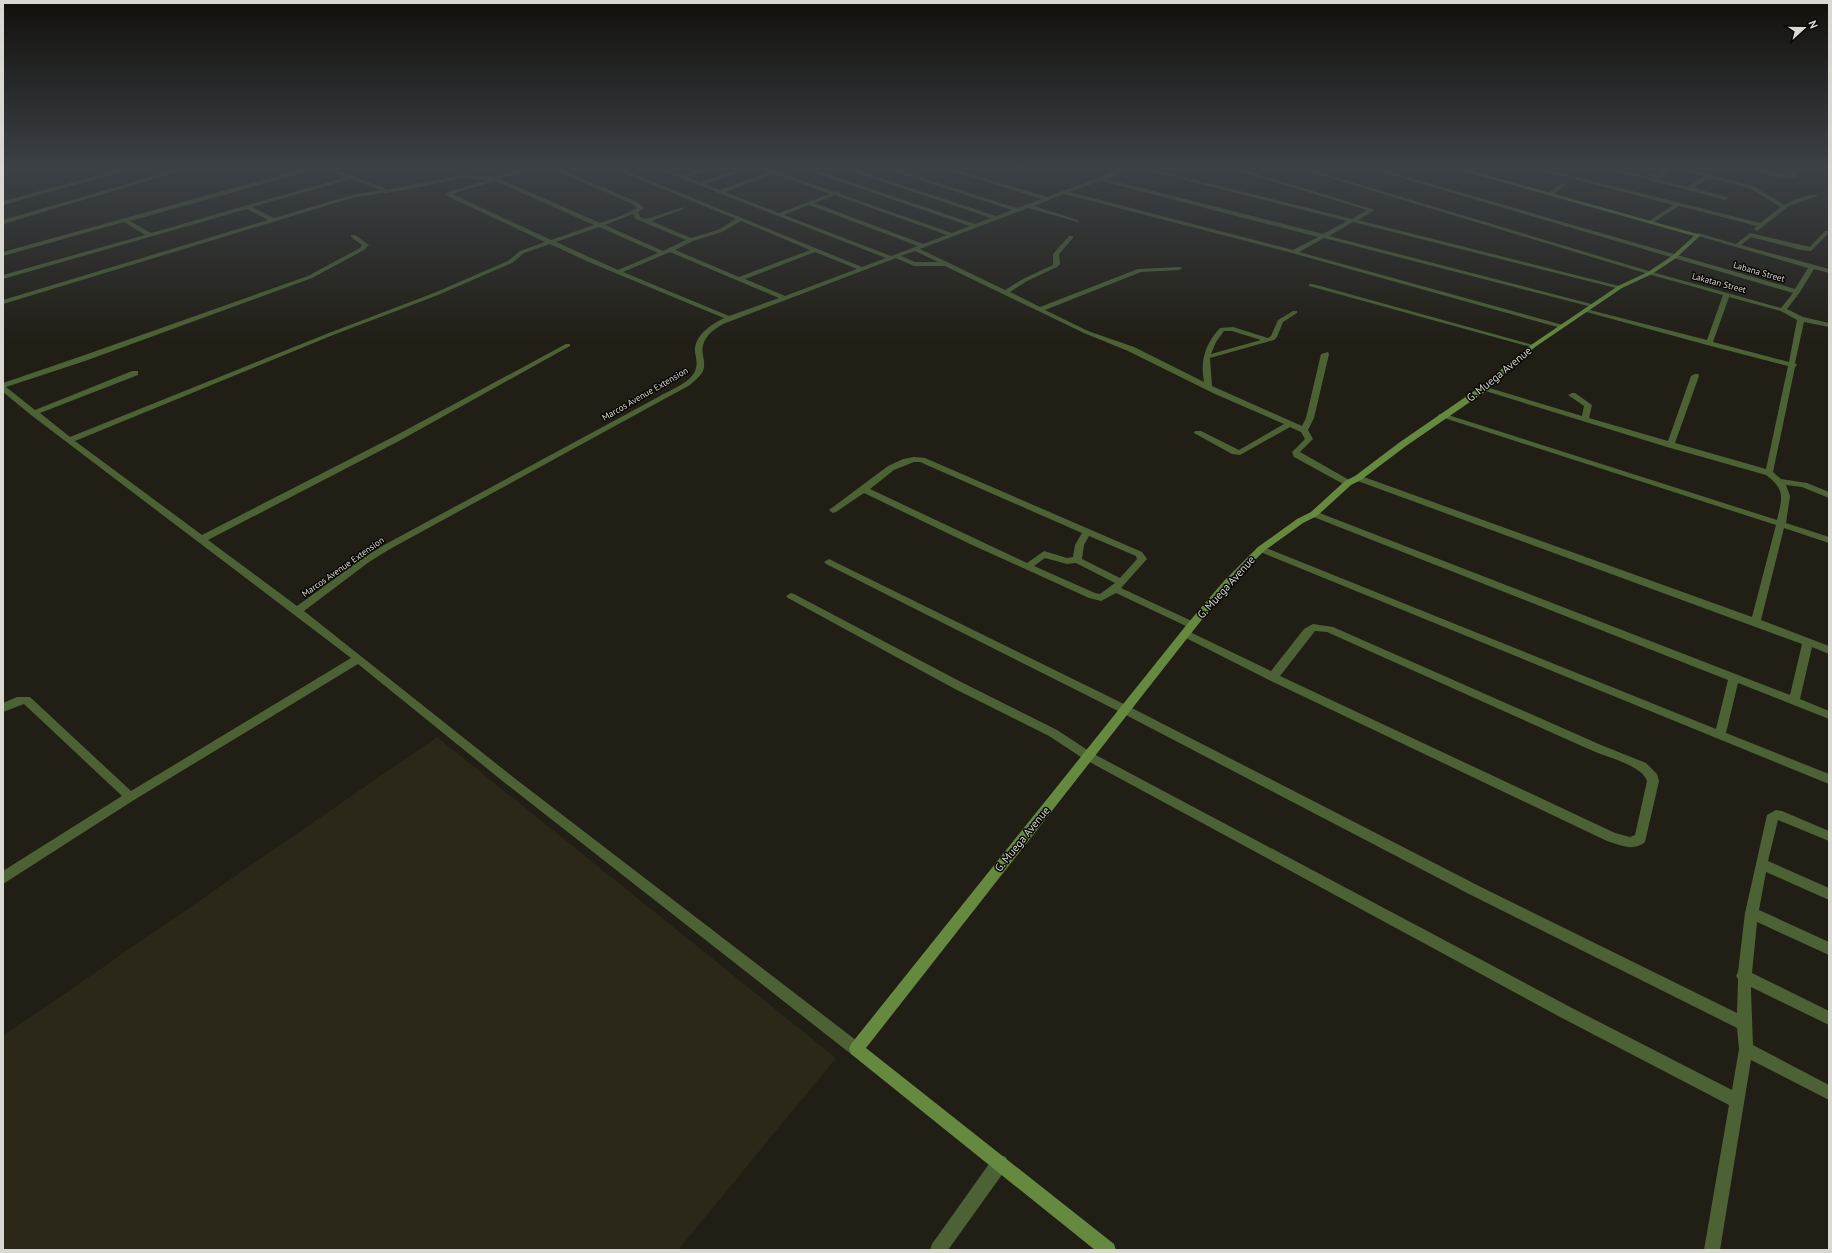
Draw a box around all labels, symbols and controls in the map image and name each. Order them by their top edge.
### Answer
north arrow [1784,8,1824,48]
text: N [1806,19,1821,30]
street label: Labana Street [1732,259,1786,284]
street label: Lakatan Street [1691,270,1747,295]
street label: G. Muega Avenue [1464,343,1535,404]
street label: Marcos Avenue Extension [600,364,690,423]
street label: Marcos Avenue Extension [300,534,386,599]
street label: G. Muega Avenue [1194,552,1258,621]
street label: G. Muega Avenue [992,803,1053,874]

